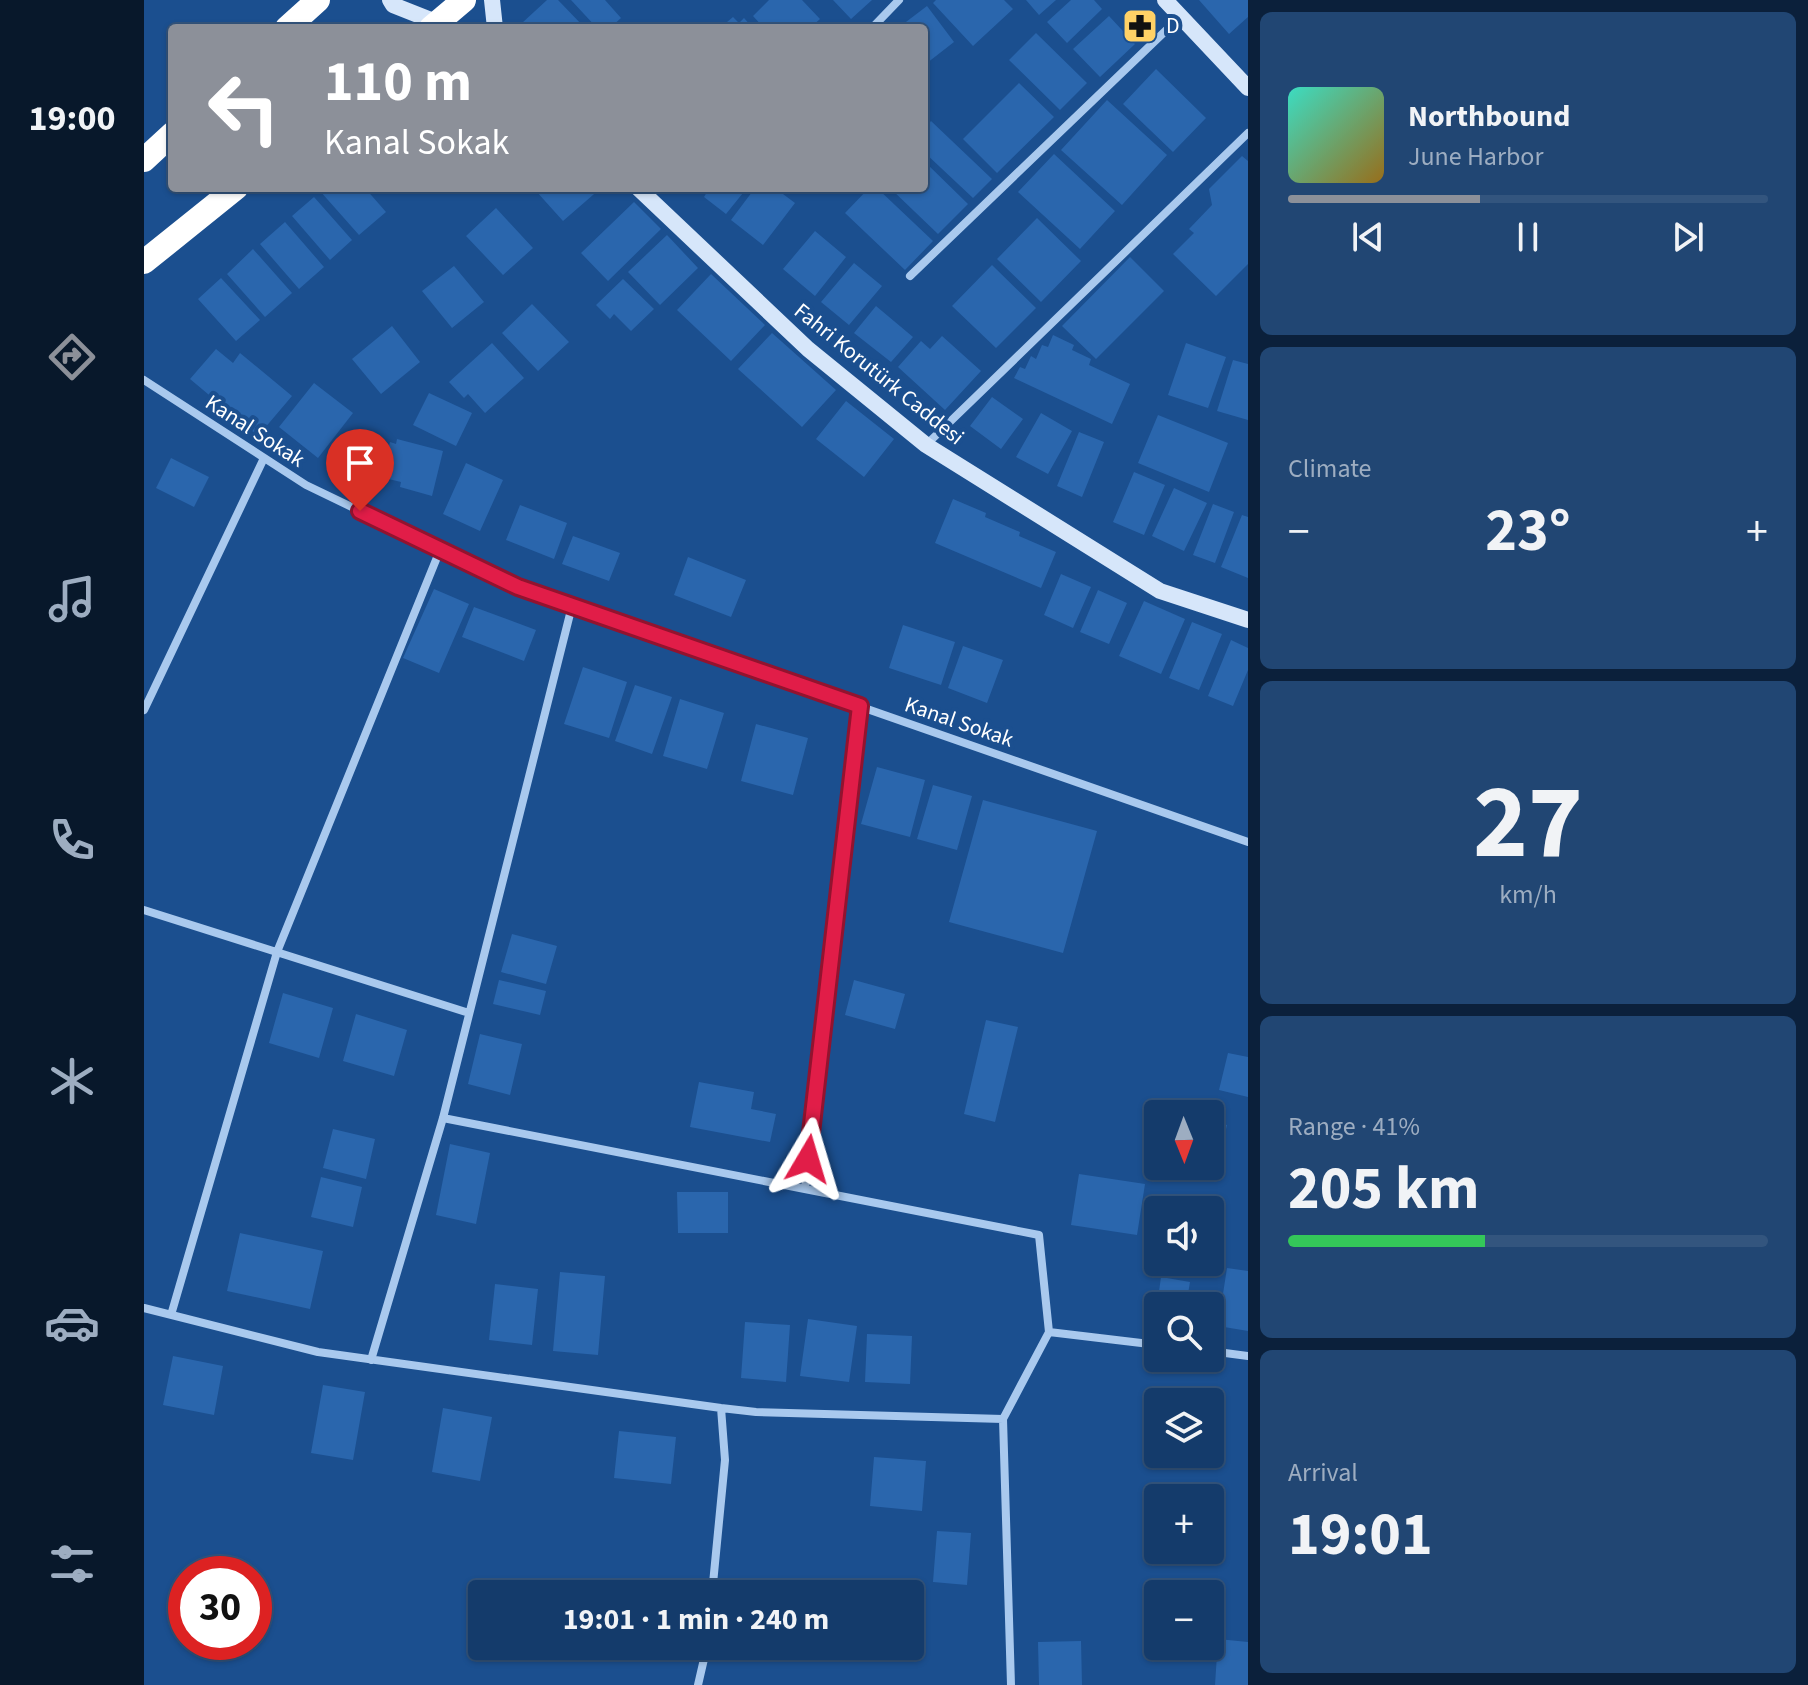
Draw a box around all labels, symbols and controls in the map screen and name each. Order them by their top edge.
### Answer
pharmacy icon: D [1121,7,1159,45]
place label: D [1166,10,1180,42]
text: 110 m [324,43,472,122]
icon: left [192,56,296,160]
text: 19:00 [29,93,115,144]
text: Northbound [1408,95,1570,138]
text: Kanal Sokak [324,117,509,168]
text: June Harbor [1408,138,1544,175]
icon: previous [1346,215,1390,259]
icon: pause [1506,215,1550,259]
icon: next [1666,215,1710,259]
street label: Fahri Korutürk Caddesi [787,295,971,453]
icon: directions [44,329,100,385]
street label: Kanal Sokak [199,387,311,475]
pin [326,429,394,511]
icon: arrive [338,441,382,485]
text: Climate [1288,450,1372,487]
text: 23° [1485,489,1571,574]
text: − [1288,501,1310,564]
text: + [1746,501,1768,564]
icon: music [44,571,100,627]
street label: Kanal Sokak [900,688,1018,756]
text: 27 [1473,750,1583,898]
icon: phone [44,812,100,868]
text: km/h [1499,876,1557,913]
icon: climate [44,1053,100,1109]
north arrow [1144,1100,1224,1180]
map controls [1144,1100,1224,1660]
text: Range · 41% [1288,1108,1420,1145]
position arrow [766,1117,850,1201]
text: 205 km [1288,1147,1479,1232]
button: sound [1144,1196,1224,1276]
button: search [1144,1292,1224,1372]
icon: car [44,1295,100,1351]
button: layers [1144,1388,1224,1468]
text: Arrival [1288,1454,1358,1491]
button: + [1144,1484,1224,1564]
text: 19:01 [1288,1493,1433,1578]
icon: filters [44,1536,100,1592]
speed limit sign: 30 [168,1556,272,1660]
button: − [1144,1580,1224,1660]
text: 19:01 · 1 min · 240 m [563,1598,829,1641]

